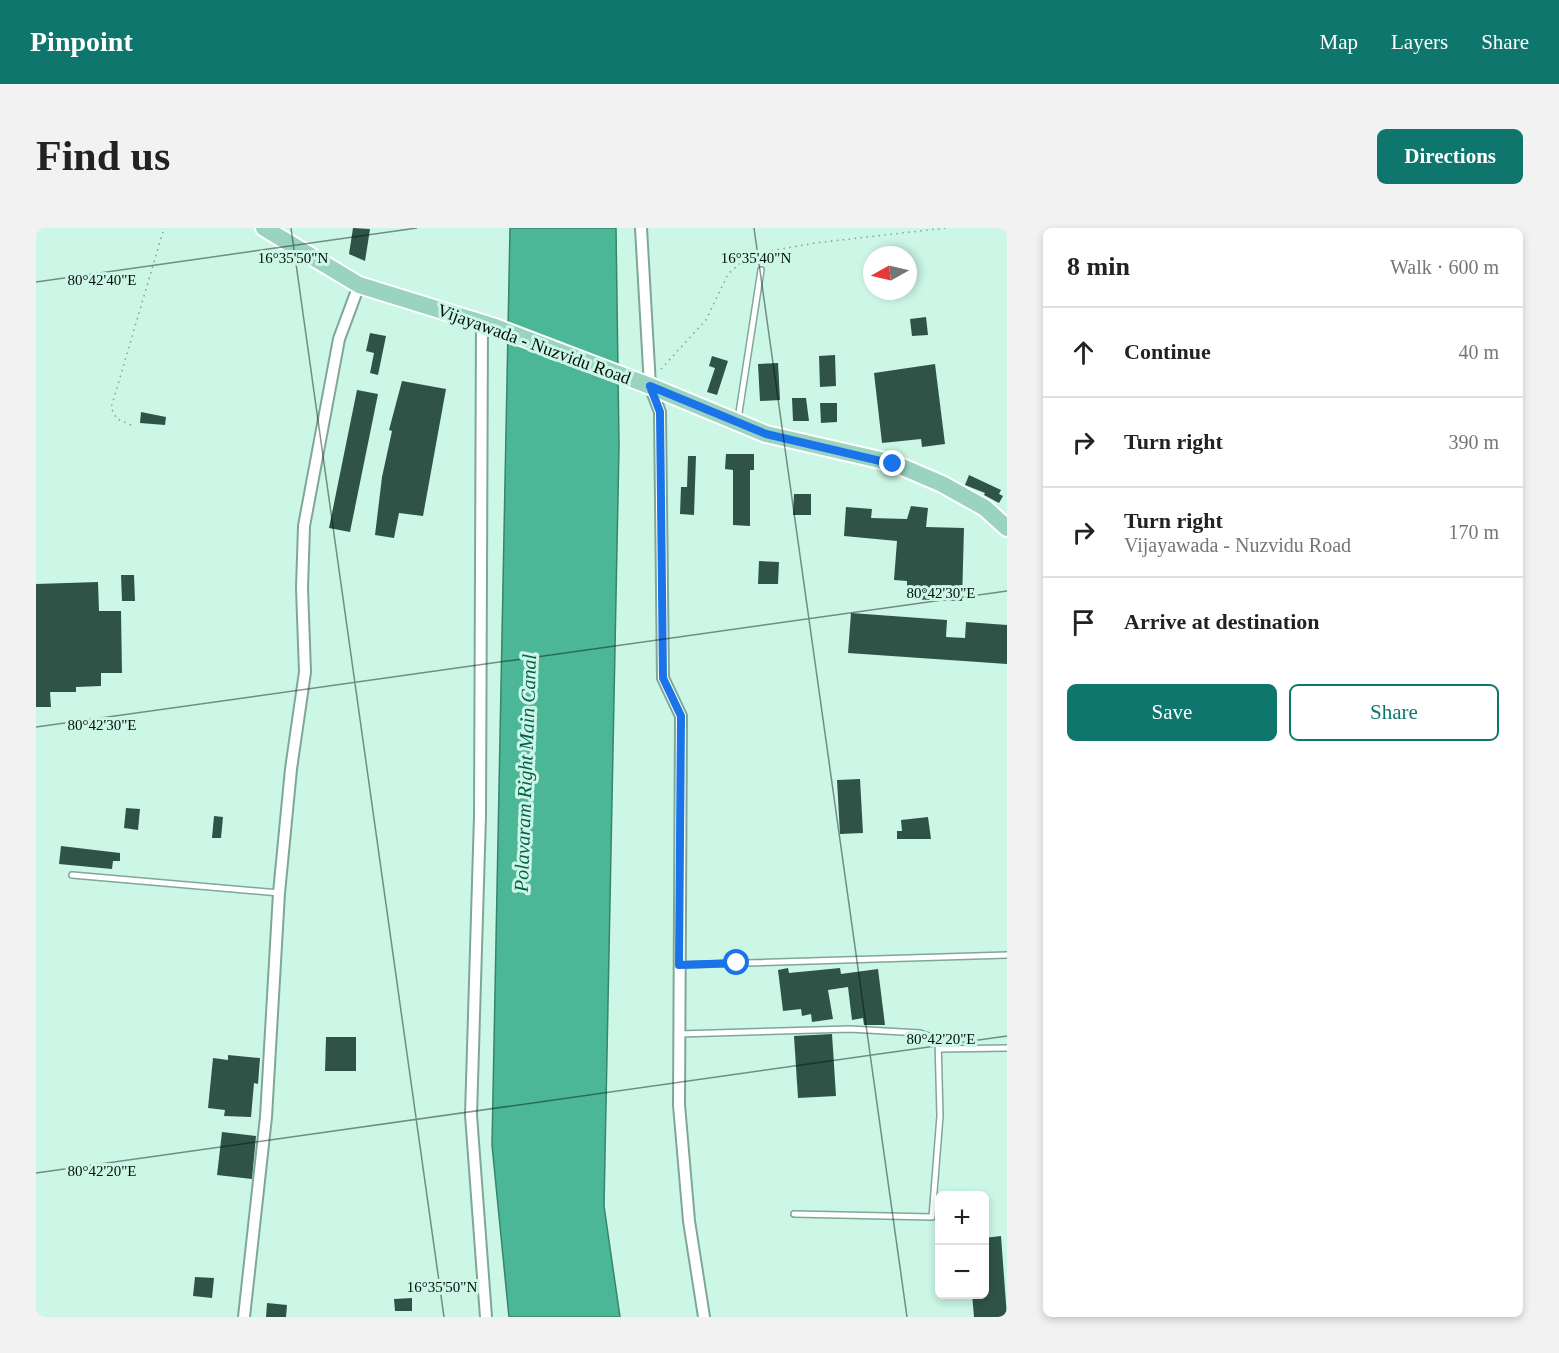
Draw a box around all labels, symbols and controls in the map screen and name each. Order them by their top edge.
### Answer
text: Pinpoint [30,26,133,57]
text: Map [1320,30,1358,54]
text: Layers [1391,30,1448,54]
text: Share [1481,30,1529,54]
button: Directions [1377,129,1523,184]
text: Find us [36,133,170,179]
north arrow [863,246,917,300]
text: 16°35'50"N [258,250,328,266]
text: 16°35'40"N [721,250,791,266]
text: 8 min [1067,252,1130,281]
text: Walk · 600 m [1390,256,1499,278]
text: 80°42'40"E [68,272,137,288]
street label: Vijayawada - Nuzvidu Road [435,300,633,388]
icon: ahead [1067,336,1100,369]
text: Continue [1124,339,1211,364]
text: 40 m [1458,341,1499,363]
icon: right [1067,426,1100,459]
text: Turn right [1124,429,1223,454]
text: 390 m [1448,431,1499,453]
route end [879,450,905,476]
text: Turn right [1124,508,1223,533]
icon: right [1067,516,1100,549]
text: 170 m [1448,521,1499,543]
text: Vijayawada - Nuzvidu Road [1124,534,1351,556]
text: 80°42'30"E [907,585,976,601]
icon: arrive [1067,606,1100,639]
text: Arrive at destination [1124,609,1320,634]
water label: Polavaram Right Main Canal [510,653,541,894]
button: Save [1067,684,1277,741]
button: Share [1289,684,1499,741]
text: 80°42'30"E [68,717,137,733]
route start [723,949,749,975]
text: 80°42'20"E [907,1031,976,1047]
text: 80°42'20"E [68,1163,137,1179]
map controls [935,1191,989,1299]
button: + [935,1191,989,1245]
button: − [935,1245,989,1299]
text: 16°35'50"N [407,1279,477,1295]

